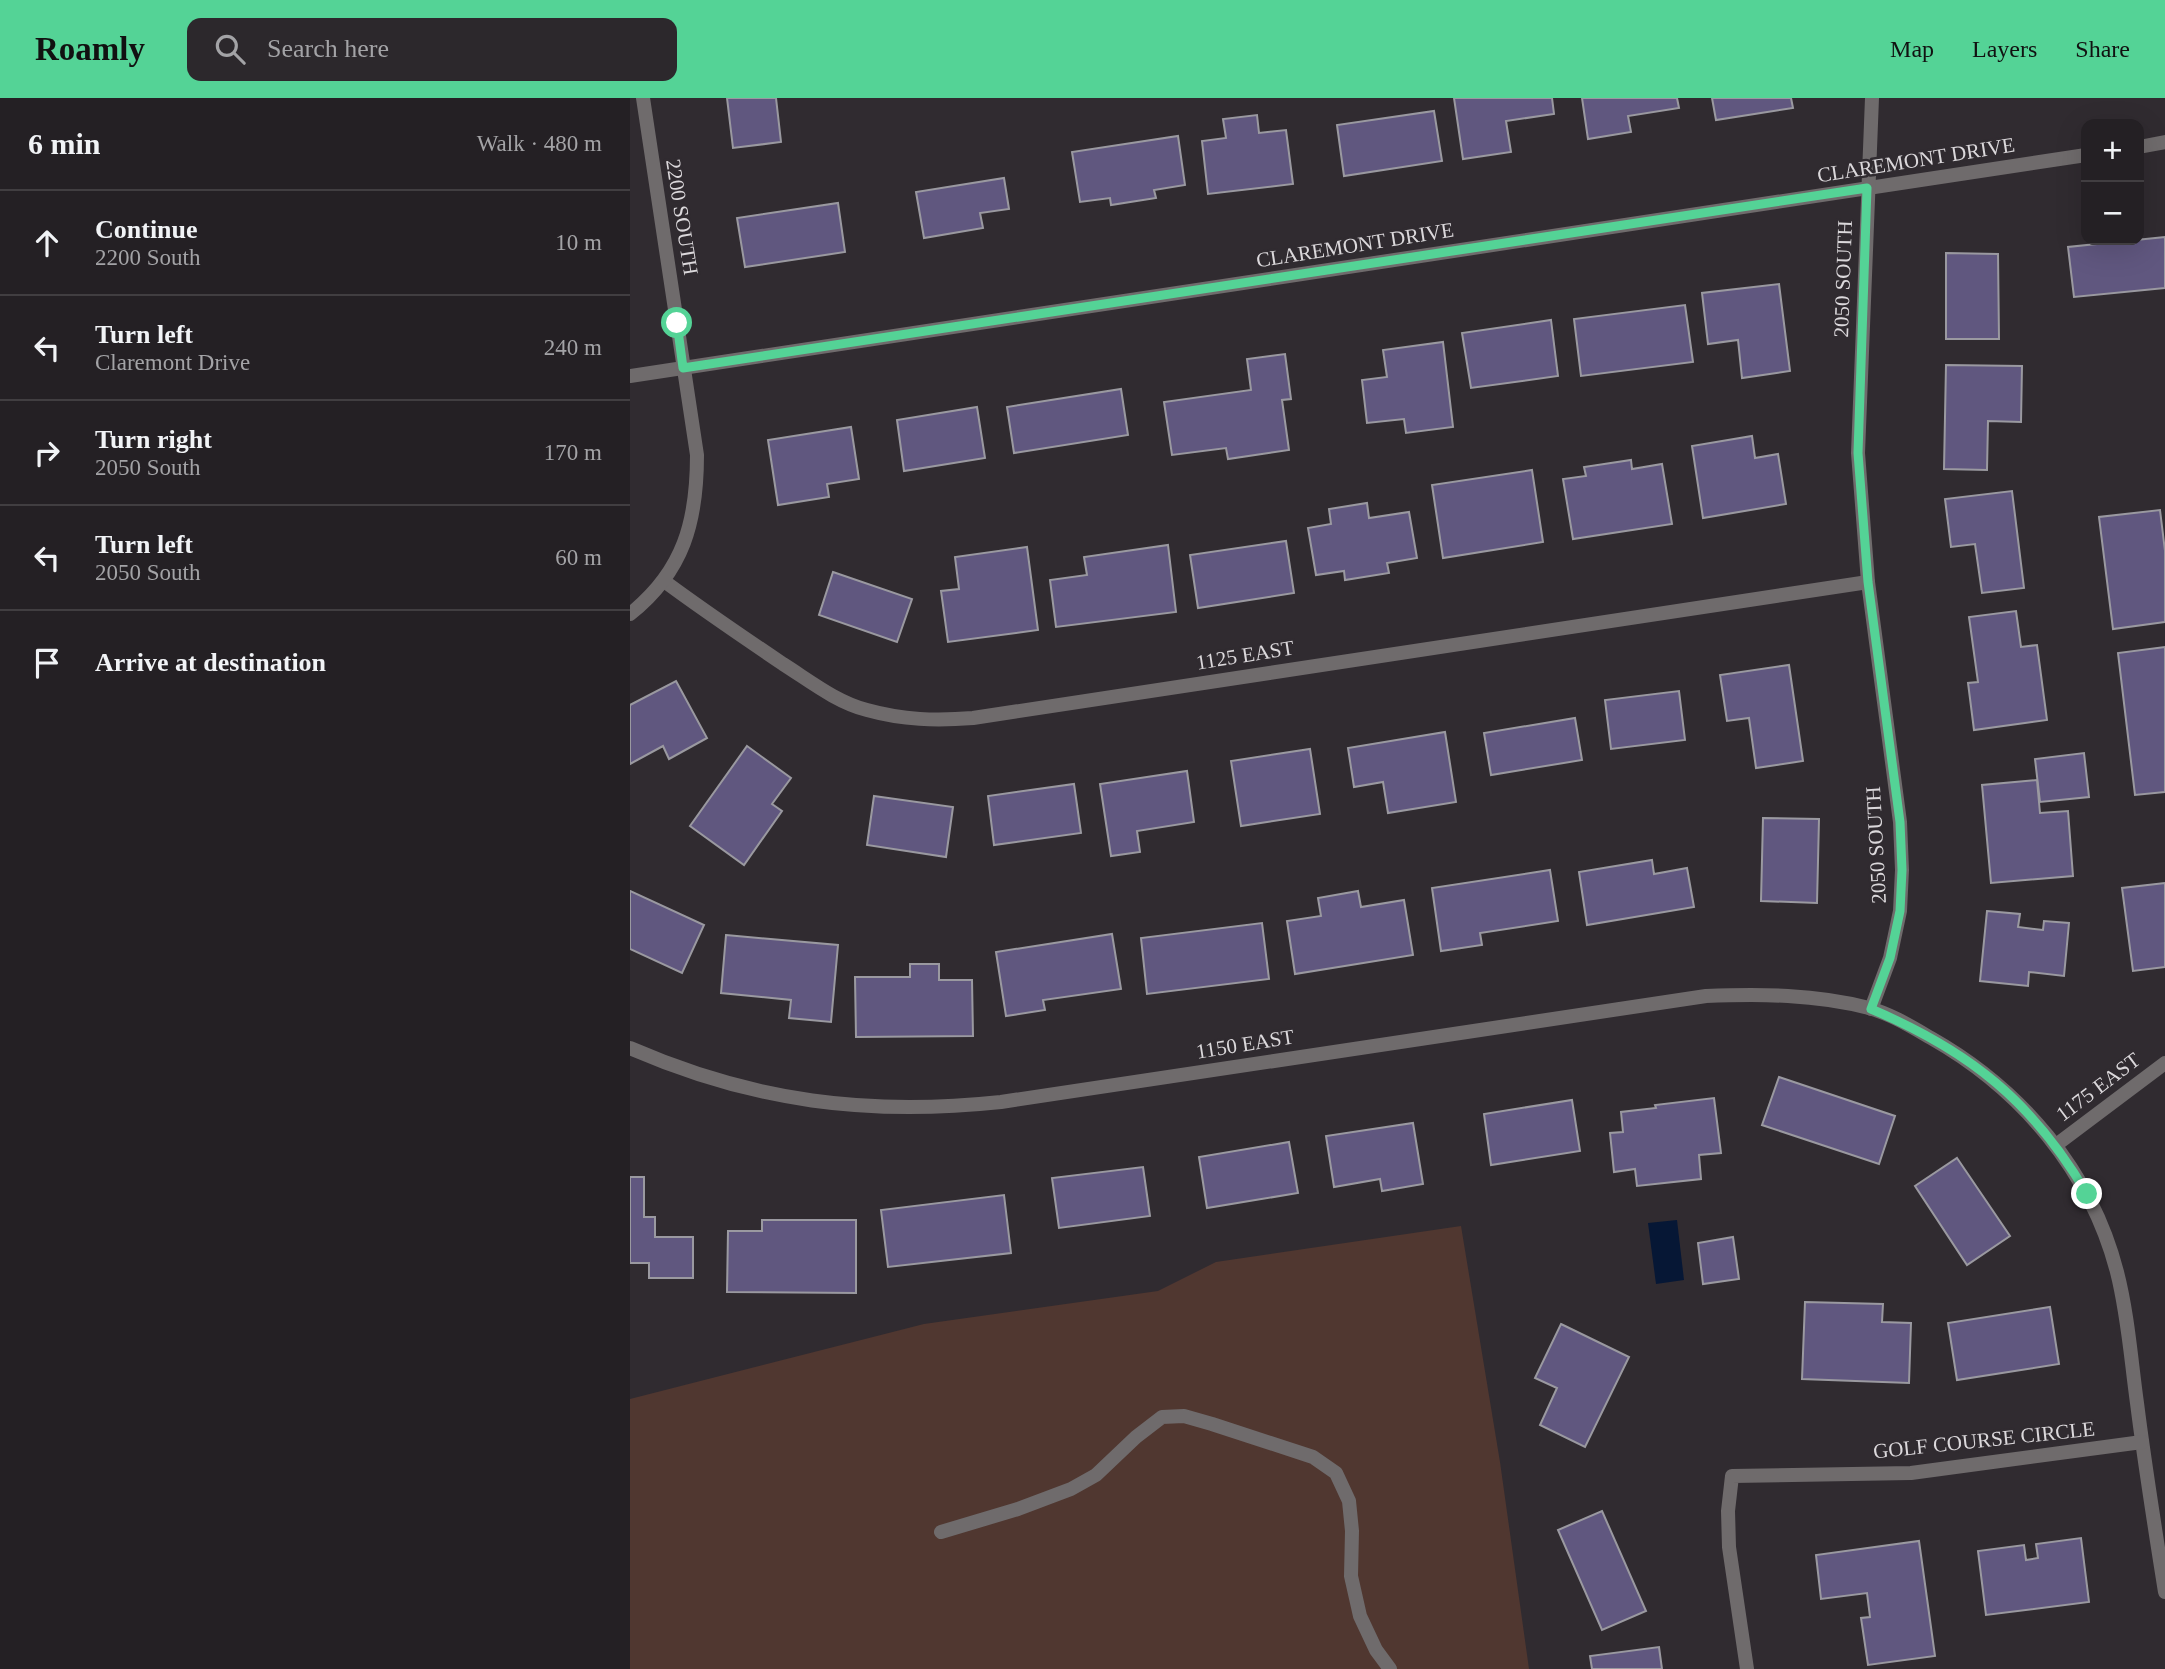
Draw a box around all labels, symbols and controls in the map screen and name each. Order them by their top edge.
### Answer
search box [187,18,677,81]
icon: search [211,30,249,68]
text: Roamly [35,31,145,67]
text: Search here [267,34,389,63]
text: Map [1890,36,1934,62]
text: Layers [1972,36,2037,62]
text: Share [2075,36,2130,62]
map controls [2081,119,2144,245]
button: + [2081,119,2144,182]
text: 6 min [28,127,101,160]
text: Walk · 480 m [477,131,602,156]
street label: CLAREMONT DRIVE [1816,133,2016,187]
street label: 2200 SOUTH [661,157,703,277]
button: − [2081,182,2144,245]
text: Continue [95,215,198,244]
street label: CLAREMONT DRIVE [1255,218,1455,272]
street label: 2050 SOUTH [1829,220,1857,338]
icon: ahead [28,224,66,262]
text: 10 m [555,230,602,255]
text: 2200 South [95,245,200,270]
route start [661,307,692,338]
text: Turn left [95,320,193,349]
icon: left [28,329,66,367]
text: 240 m [544,335,602,360]
text: Claremont Drive [95,350,250,375]
text: Turn right [95,425,212,454]
icon: right [28,434,66,472]
text: 170 m [544,440,602,465]
text: 2050 South [95,455,200,480]
text: Turn left [95,530,193,559]
icon: left [28,539,66,577]
text: 60 m [555,545,602,570]
text: 2050 South [95,560,200,585]
street label: 1125 EAST [1194,635,1296,675]
icon: arrive [28,644,66,682]
text: Arrive at destination [95,648,326,677]
street label: 2050 SOUTH [1861,786,1891,904]
street label: 1150 EAST [1194,1024,1296,1064]
street label: 1175 EAST [2051,1048,2145,1126]
route end [2071,1178,2102,1209]
street label: GOLF COURSE CIRCLE [1872,1416,2096,1464]

